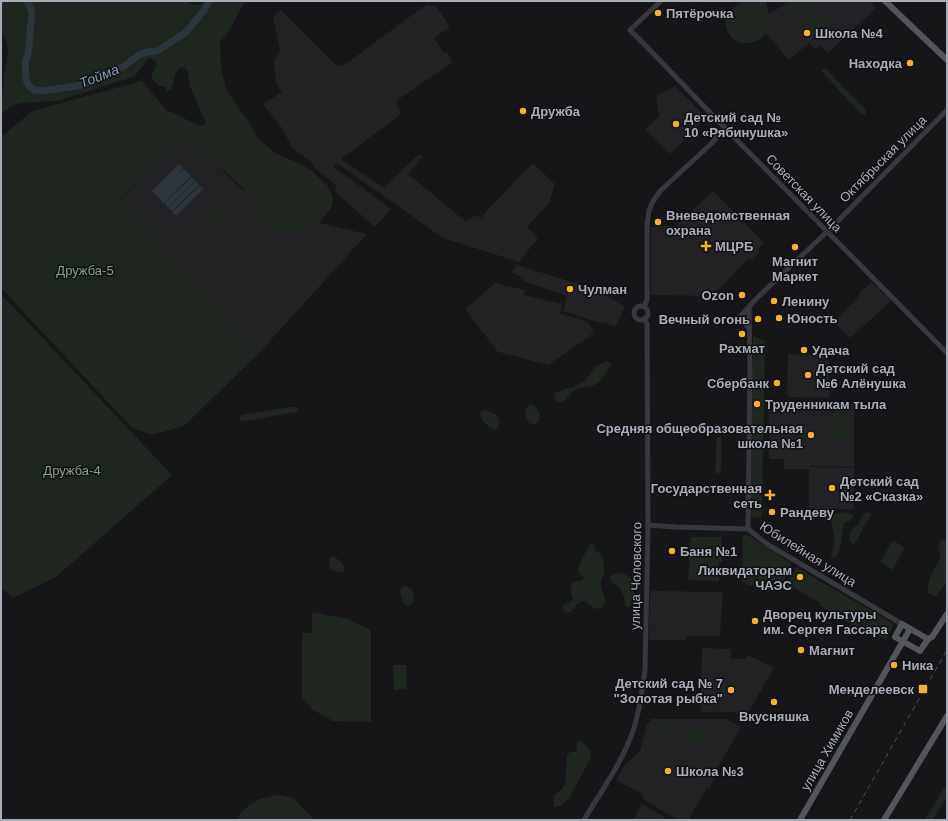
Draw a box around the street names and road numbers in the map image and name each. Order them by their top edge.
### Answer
street label: Октябрьская улица [837,112,930,205]
street label: Советская улица [763,151,845,235]
street label: Юбилейная улица [757,518,860,590]
street label: улица Чоловского [628,522,644,630]
street label: улица Химиков [798,707,856,793]

